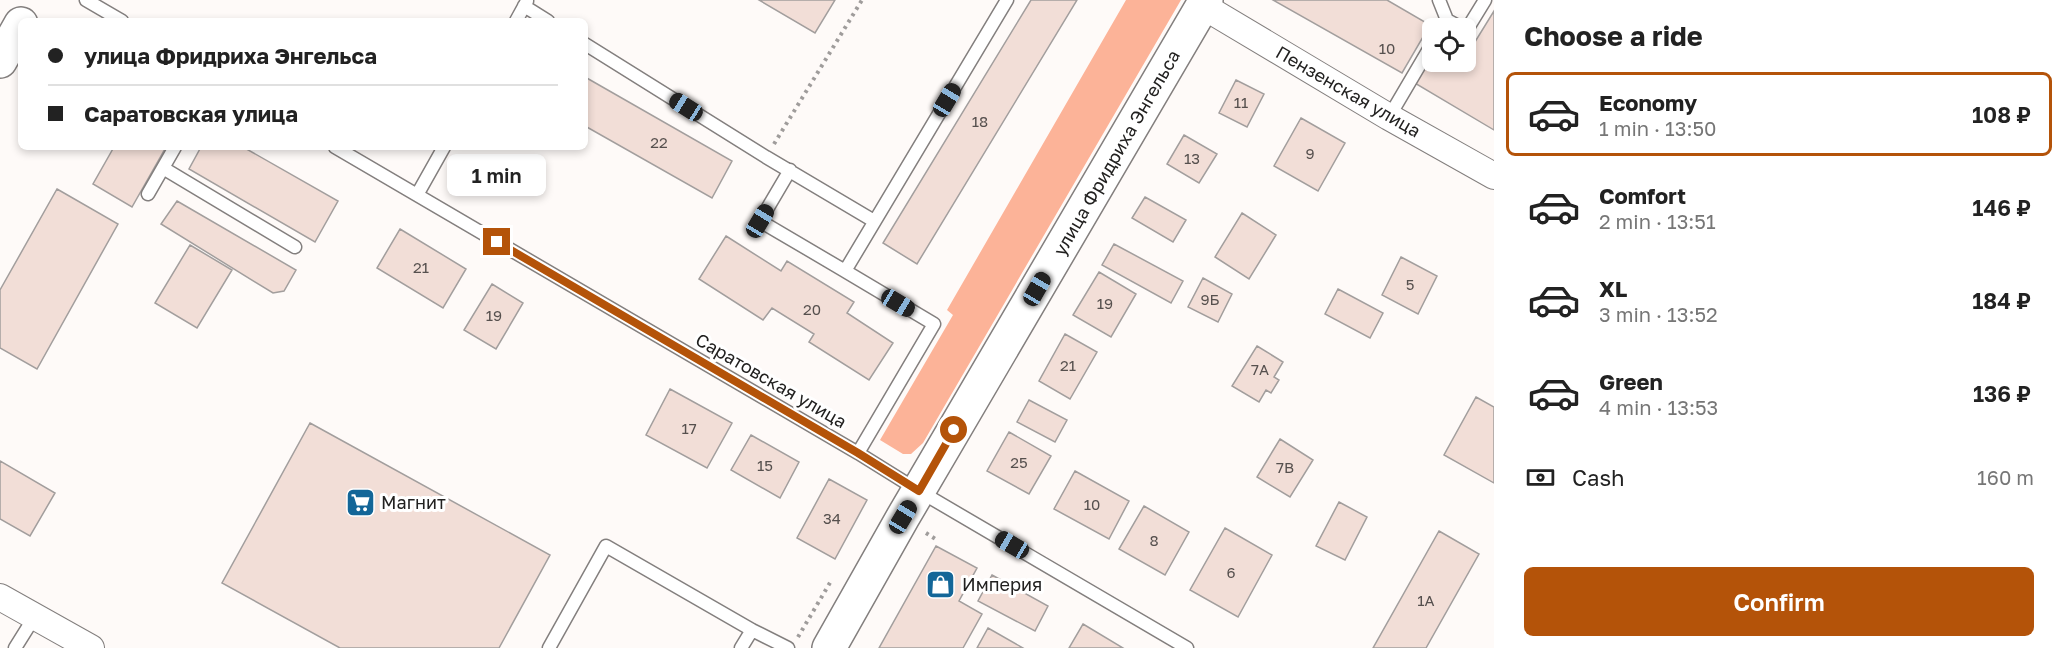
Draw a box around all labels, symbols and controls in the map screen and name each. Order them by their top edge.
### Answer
map controls [1422,18,1476,72]
button: locate [1422,18,1476,72]
text: Choose a ride [1524,20,1703,52]
house number: 10 [1379,39,1395,57]
street label: Пензенская улица [1272,41,1425,142]
text: улица Фридриха Энгельса [84,42,377,69]
street label: улица Фридриха Энгельса [1048,46,1184,259]
car [930,80,964,120]
icon: car [1527,87,1581,141]
text: Economy [1599,89,1697,116]
car [666,90,706,124]
house number: 11 [1234,93,1248,111]
text: Саратовская улица [84,100,298,127]
text: 108 ₽ [1972,101,2031,128]
house number: 18 [972,112,988,130]
text: 1 min · 13:50 [1599,116,1716,140]
house number: 22 [650,133,668,151]
house number: 9 [1305,144,1315,162]
house number: 13 [1184,149,1200,167]
callout: 1 min [448,155,546,197]
text: 1 min [471,163,522,187]
icon: car [1527,180,1581,234]
text: Comfort [1599,182,1686,209]
text: 146 ₽ [1972,194,2031,221]
car [743,201,777,241]
text: 2 min · 13:51 [1599,209,1716,233]
route end [483,228,510,255]
house number: 21 [413,258,429,276]
car [1020,269,1054,309]
icon: car [1527,273,1581,327]
house number: 5 [1406,275,1414,293]
text: XL [1599,275,1627,302]
car [878,286,918,320]
text: 184 ₽ [1972,287,2031,314]
house number: 9Б [1200,290,1220,308]
house number: 19 [1097,294,1113,312]
house number: 20 [803,300,821,318]
text: 3 min · 13:52 [1599,302,1718,326]
house number: 19 [486,306,502,324]
street label: Саратовская улица [692,328,851,432]
house number: 21 [1060,356,1076,374]
house number: 7А [1251,360,1269,378]
icon: car [1527,366,1581,420]
text: Green [1599,368,1663,395]
text: 136 ₽ [1973,380,2031,407]
text: 4 min · 13:53 [1599,395,1718,419]
route start [940,416,967,443]
house number: 17 [681,419,697,437]
house number: 25 [1010,453,1028,471]
house number: 15 [757,456,773,474]
house number: 7В [1276,458,1294,476]
icon: cash [1524,461,1557,494]
text: Cash [1572,464,1625,491]
text: 160 m [1977,465,2034,489]
supermarket icon: Магнит [344,487,376,519]
place label: Магнит [381,491,446,513]
house number: 10 [1084,495,1100,513]
car [886,497,920,537]
house number: 34 [823,509,841,527]
car [992,528,1032,562]
house number: 8 [1149,531,1159,549]
house number: 6 [1226,563,1236,581]
button: Confirm [1524,567,2034,636]
shop icon: Империя [925,569,957,601]
place label: Империя [962,573,1042,595]
house number: 1А [1417,591,1435,609]

